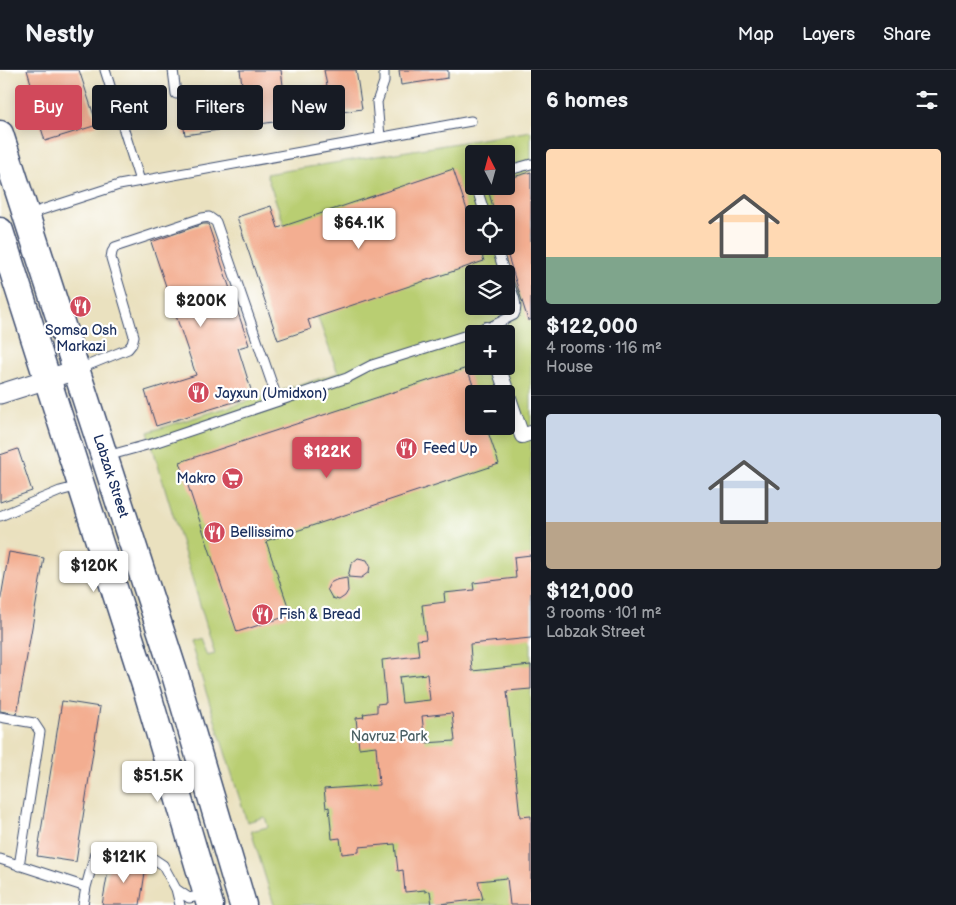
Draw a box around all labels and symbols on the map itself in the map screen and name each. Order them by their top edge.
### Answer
north arrow [465,145,515,195]
pin: $64.1K [318,208,400,250]
pin: $200K [166,286,236,328]
restaurant icon: Somsa Osh Markazi [69,295,93,319]
place label: Somsa Osh Markazi [45,322,117,355]
restaurant icon: Jayxun (Umidxon) [187,381,211,405]
place label: Jayxun (Umidxon) [215,385,327,402]
street label: Labzak Street [90,432,133,520]
pin: $122K [292,436,362,479]
restaurant icon: Feed Up [395,436,419,460]
place label: Feed Up [423,440,478,457]
supermarket icon: Makro [220,466,244,490]
place label: Makro [176,470,216,487]
restaurant icon: Bellissimo [202,520,226,544]
place label: Bellissimo [230,524,294,541]
pin: $120K [59,550,129,593]
restaurant icon: Fish & Bread [251,602,275,626]
place label: Fish & Bread [279,606,361,623]
park label: Navruz Park [351,728,427,745]
pin: $51.5K [117,760,199,803]
pin: $121K [89,842,159,884]

